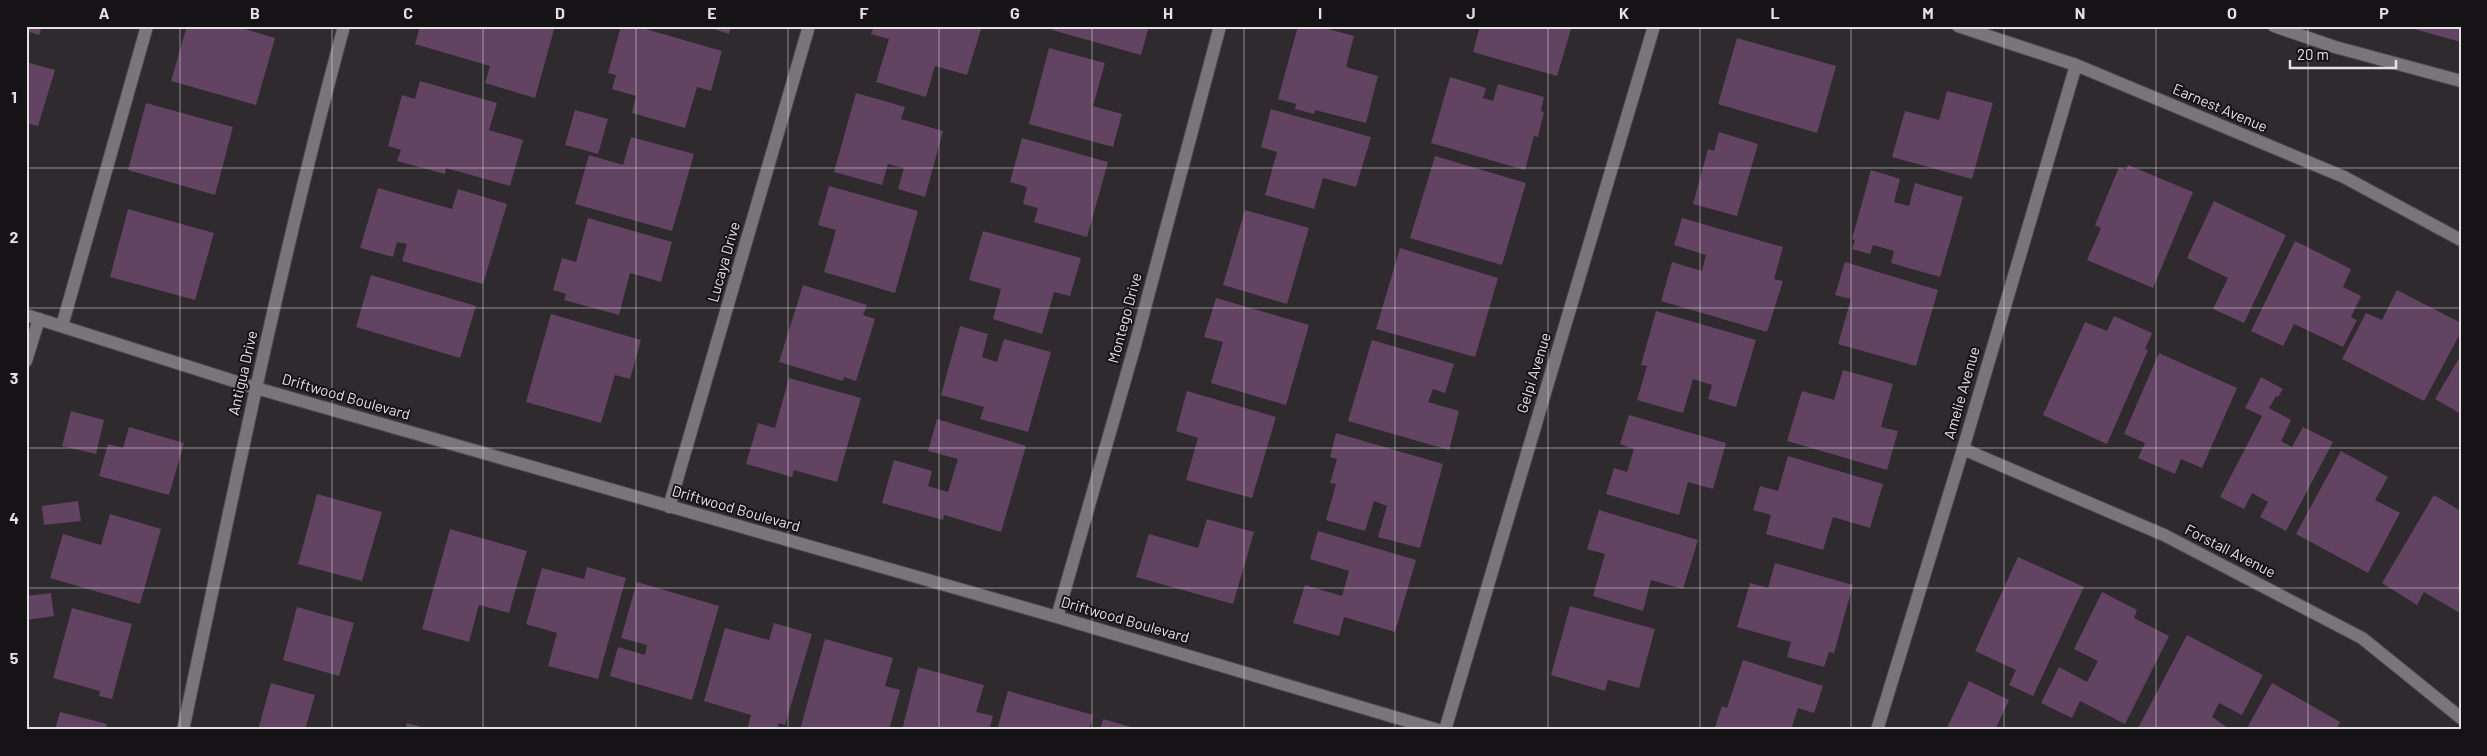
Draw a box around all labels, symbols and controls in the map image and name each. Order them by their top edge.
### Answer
text: A [99,3,110,22]
text: B [250,3,260,22]
text: C [403,3,413,22]
text: D [555,3,565,22]
text: E [707,3,717,22]
text: F [860,3,869,22]
text: G [1010,3,1020,22]
text: H [1163,3,1173,22]
text: I [1318,3,1322,22]
text: J [1466,3,1476,22]
text: K [1619,3,1629,22]
text: L [1770,3,1780,22]
text: M [1922,3,1934,22]
text: N [2075,3,2085,22]
text: O [2227,3,2237,22]
text: P [2379,3,2389,22]
scale bar [2290,38,2396,70]
text: 20 m [2297,45,2329,63]
street label: Earnest Avenue [2170,79,2271,135]
text: 1 [11,87,17,106]
street label: Lucaya Drive [703,219,743,304]
text: 2 [10,227,19,246]
street label: Montego Drive [1103,271,1145,365]
street label: Antigua Drive [224,329,261,417]
street label: Gelpi Avenue [1512,330,1554,415]
street label: Amelie Avenue [1939,344,1983,441]
text: 3 [10,368,18,387]
street label: Driftwood Boulevard [280,369,412,423]
street label: Driftwood Boulevard [670,481,802,535]
text: 4 [9,508,19,527]
street label: Forstall Avenue [2182,520,2279,581]
street label: Driftwood Boulevard [1059,592,1191,646]
text: 5 [10,648,19,667]

